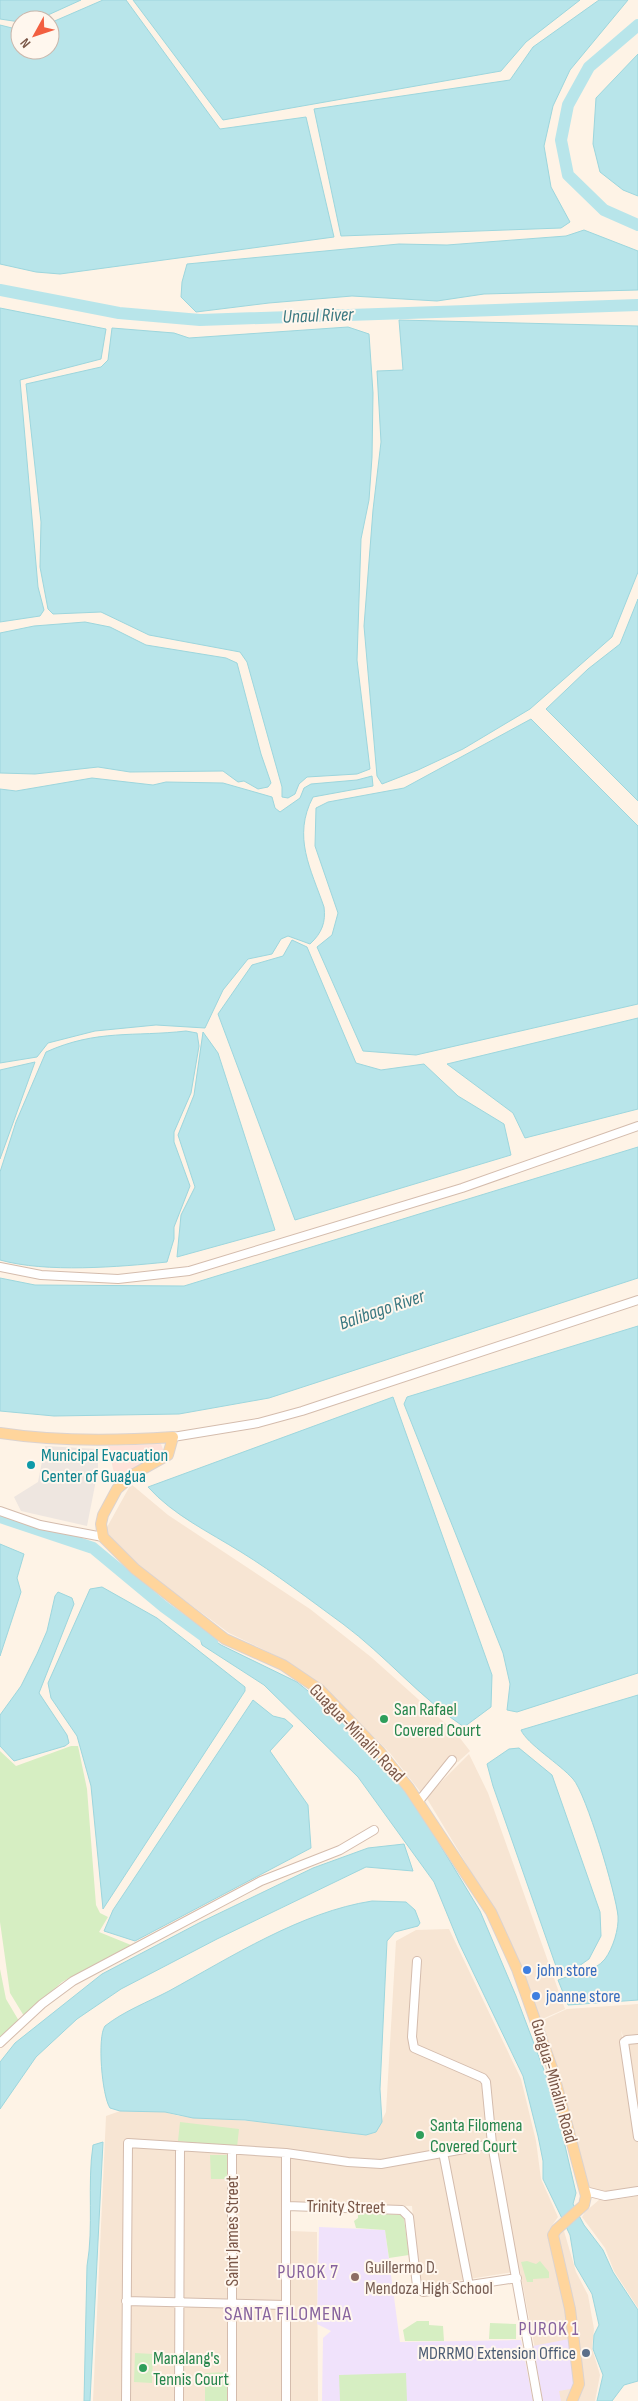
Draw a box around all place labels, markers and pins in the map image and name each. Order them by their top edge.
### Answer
place label: Municipal Evacuation Center of Guagua [41,1445,168,1487]
marker: Municipal Evacuation Center of Guagua [25,1459,37,1471]
place label: San Rafael Covered Court [394,1699,481,1741]
marker: San Rafael Covered Court [378,1713,390,1725]
place label: john store [536,1960,597,1981]
marker: john store [521,1964,533,1976]
place label: joanne store [545,1986,621,2007]
marker: joanne store [530,1990,542,2002]
place label: Santa Filomena Covered Court [430,2115,522,2157]
marker: Santa Filomena Covered Court [414,2129,426,2141]
place label: Guillermo D. Mendoza High School [365,2257,493,2299]
marker: Guillermo D. Mendoza High School [349,2271,361,2283]
place label: MDRRMO Extension Office [418,2343,576,2364]
marker: MDRRMO Extension Office [580,2347,592,2359]
place label: Manalang's Tennis Court [153,2348,229,2390]
marker: Manalang's Tennis Court [137,2362,149,2374]

